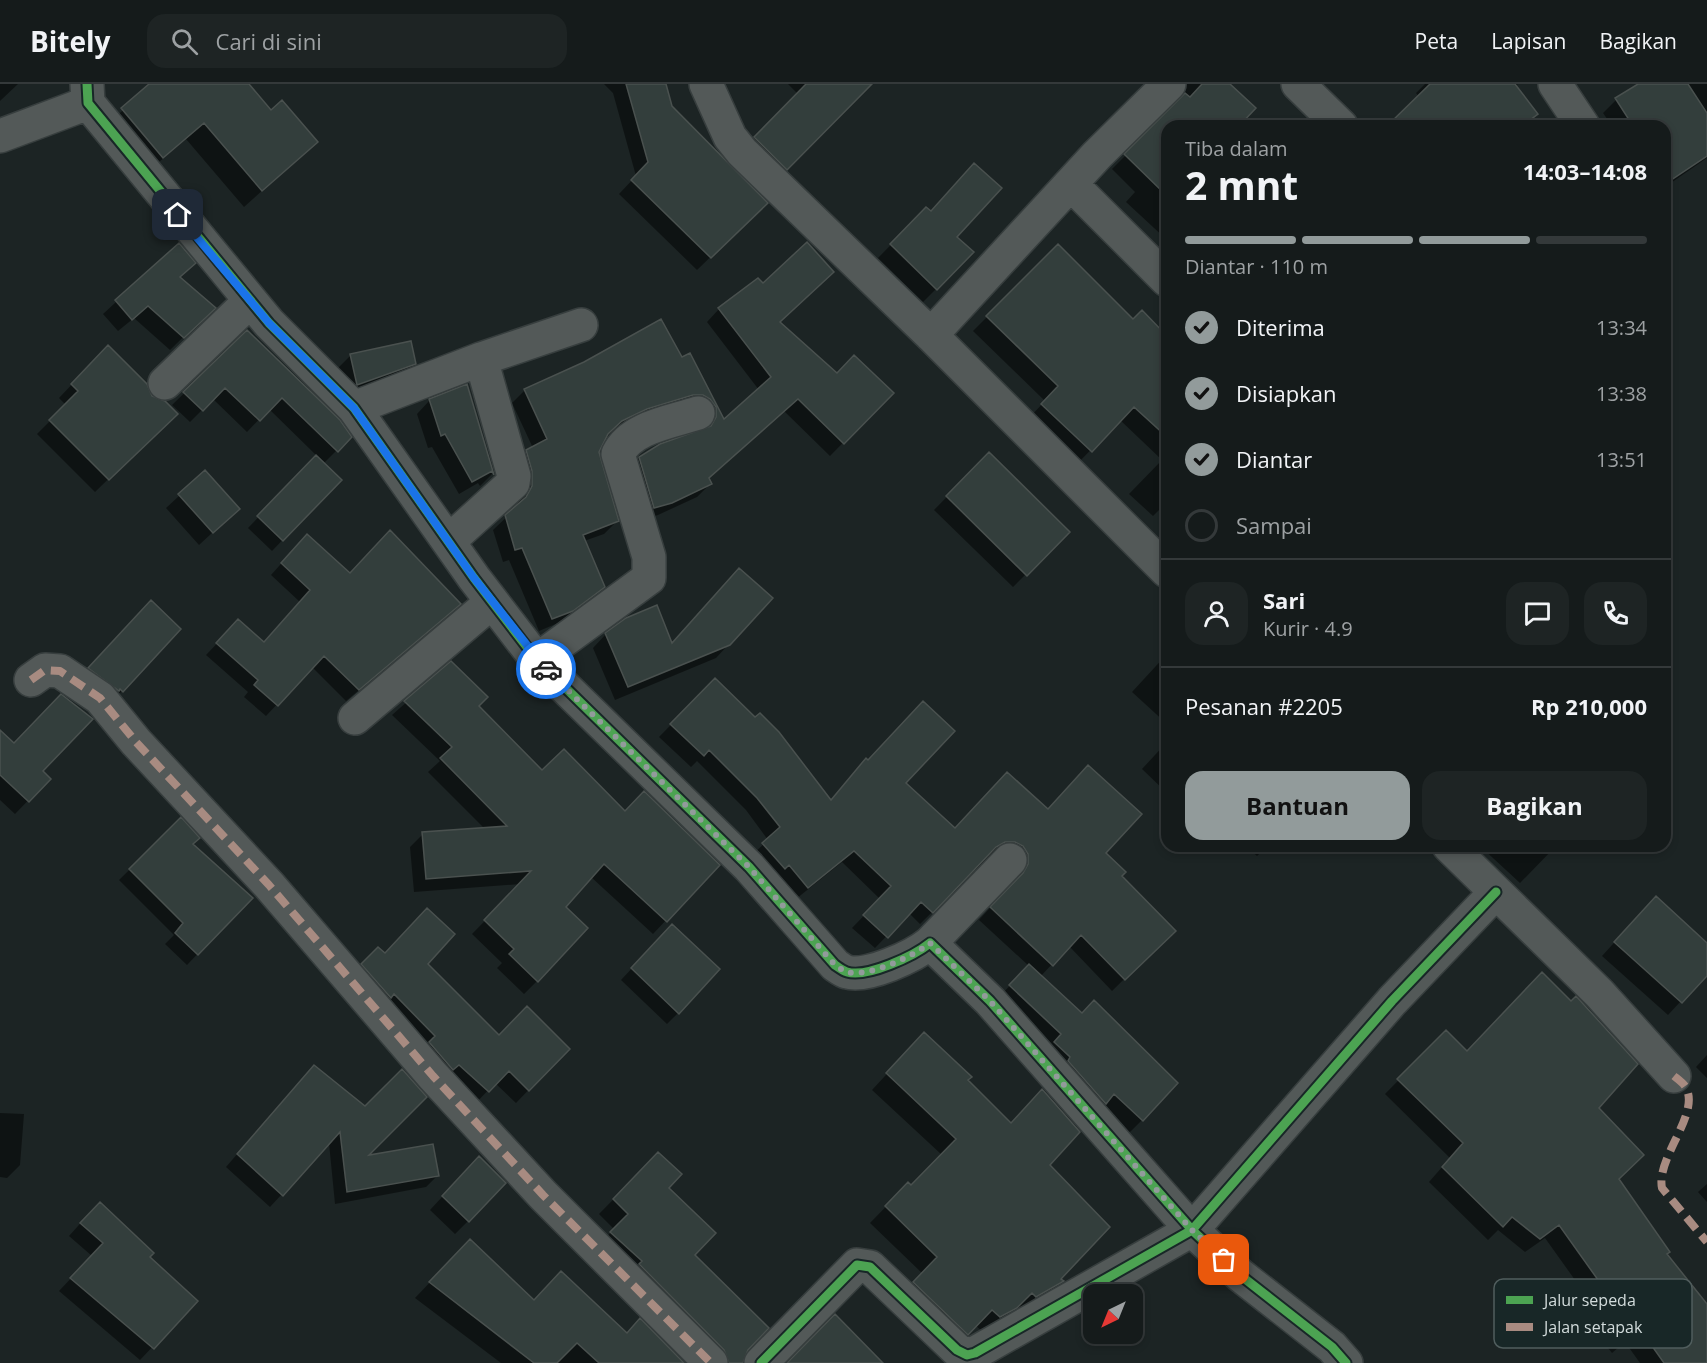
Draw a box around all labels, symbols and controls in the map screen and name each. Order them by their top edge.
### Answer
search box [147,14,567,68]
text: Bitely [30,22,111,60]
icon: search [168,25,201,58]
text: Cari di sini [216,26,322,56]
text: Peta [1415,27,1458,55]
text: Lapisan [1491,27,1566,55]
text: Bagikan [1599,27,1677,55]
text: Tiba dalam [1185,135,1288,162]
text: 14:03–14:08 [1523,156,1647,186]
text: 2 mnt [1185,158,1298,211]
pin [152,189,203,240]
icon: home [161,198,194,231]
text: Diantar · 110 m [1185,253,1328,280]
icon: check [1185,311,1218,344]
text: Diterima [1236,312,1325,342]
text: 13:34 [1596,314,1647,341]
icon: check [1185,377,1218,410]
text: Disiapkan [1236,378,1337,408]
text: 13:38 [1596,380,1647,407]
icon: check [1185,443,1218,476]
text: Diantar [1236,444,1312,474]
text: 13:51 [1596,446,1647,473]
text: Sampai [1236,510,1312,540]
button: person [1185,582,1248,645]
button: chat [1506,582,1569,645]
button: phone [1584,582,1647,645]
text: Sari [1263,585,1305,615]
text: Kurir · 4.9 [1263,615,1353,642]
courier [516,639,576,699]
icon: car [530,653,563,686]
text: Pesanan #2205 [1185,691,1343,721]
text: Rp 210,000 [1531,691,1647,721]
button: Bantuan [1185,771,1410,840]
button: Bagikan [1422,771,1647,840]
pin [1198,1234,1249,1285]
icon: bag [1207,1243,1240,1276]
legend [1494,1279,1692,1348]
north arrow [1083,1284,1143,1344]
map controls [1083,1284,1143,1344]
text: Jalur sepeda [1542,1289,1636,1311]
text: Jalan setapak [1542,1316,1643,1338]

